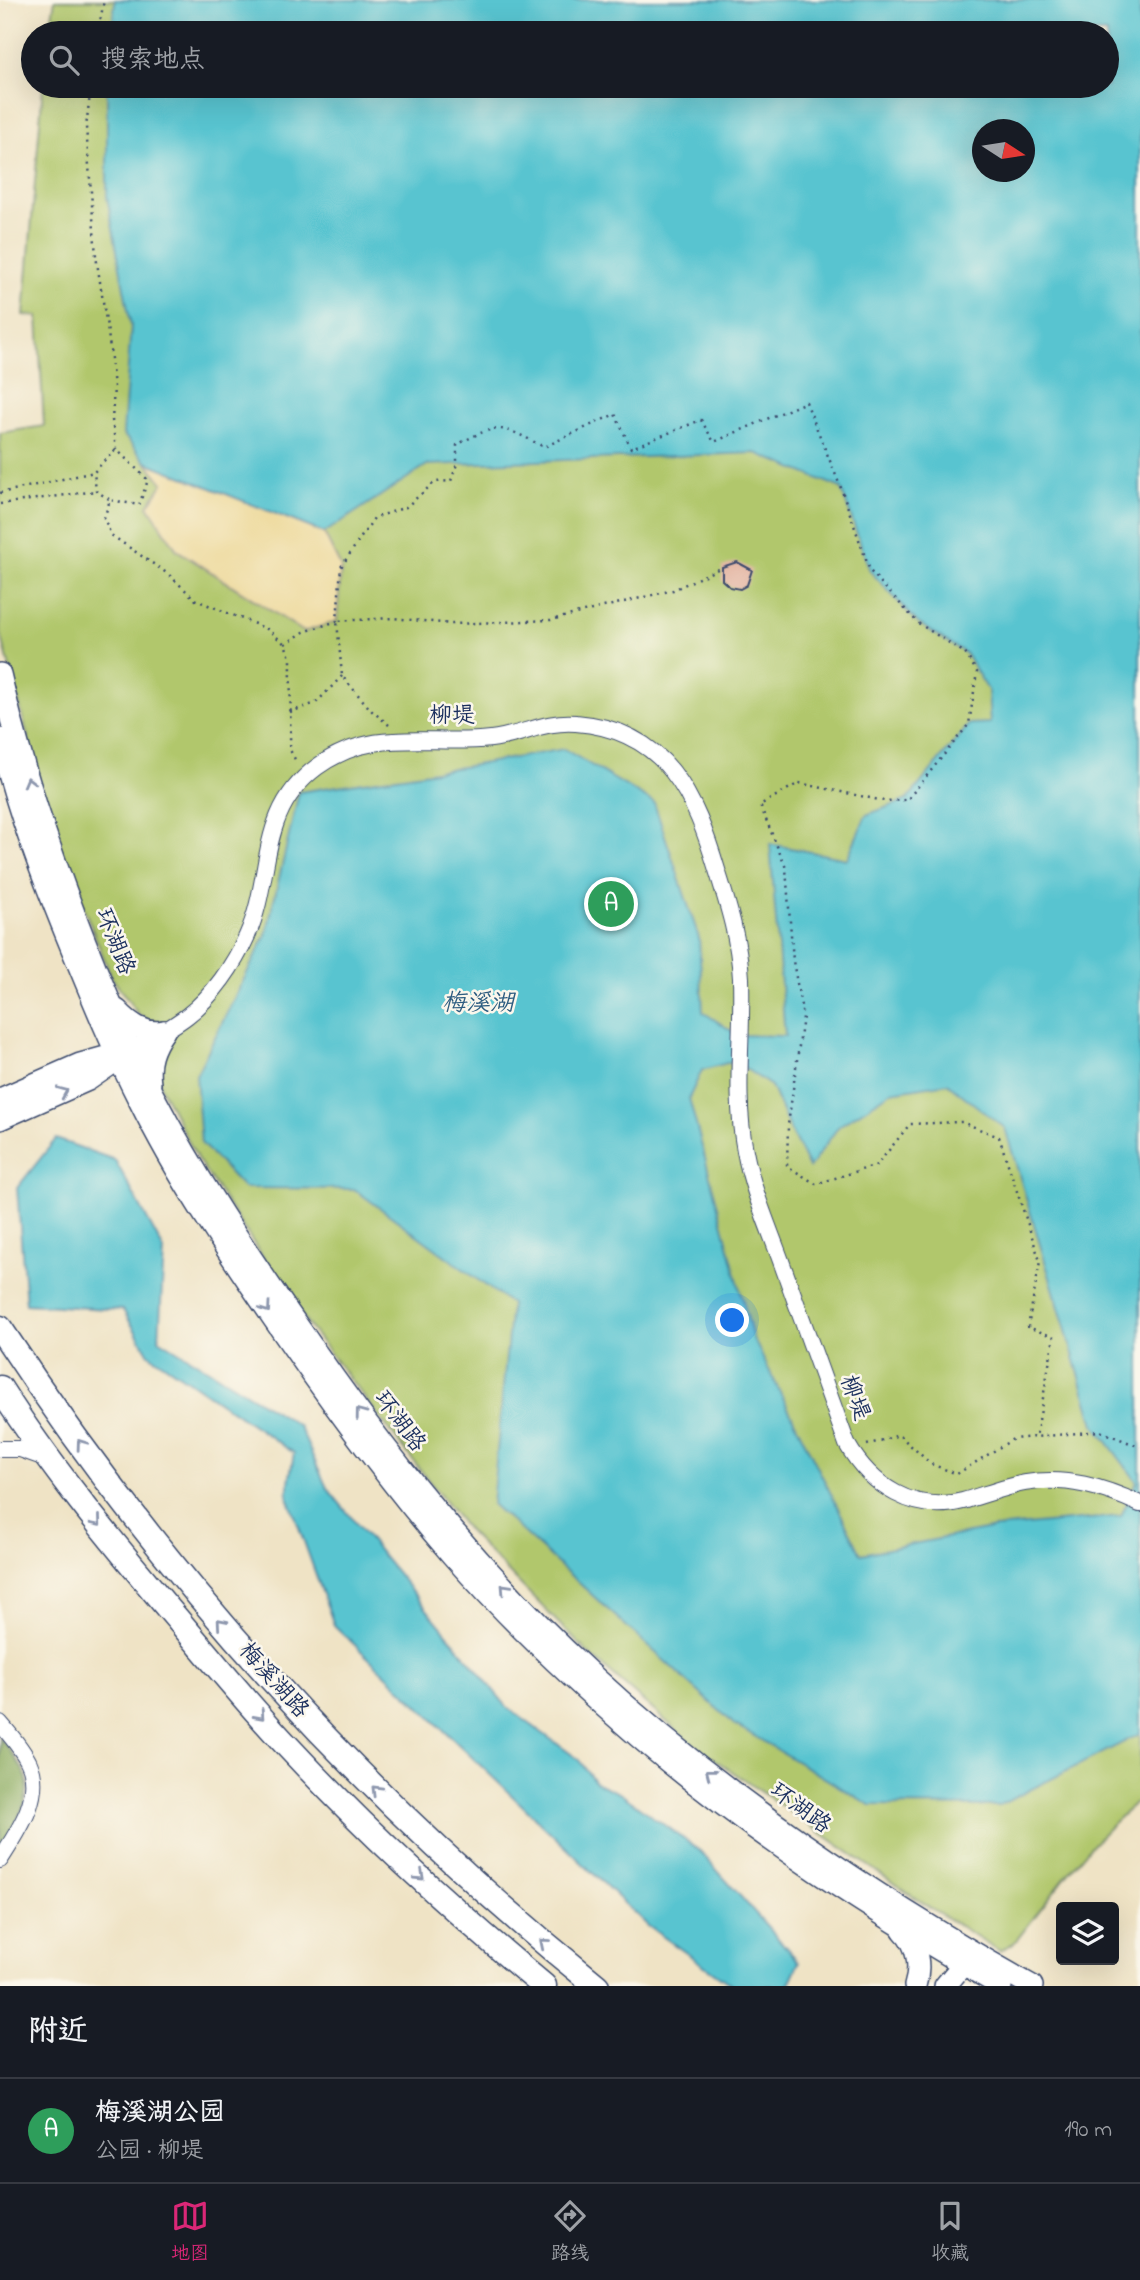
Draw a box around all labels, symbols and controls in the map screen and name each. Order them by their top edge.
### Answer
search box [21,21,1119,98]
icon: search [45,41,83,79]
text: 搜索地点 [101,42,205,80]
north arrow [972,119,1035,182]
street label: 柳堤 [429,700,475,733]
one-way arrow [22,776,37,788]
pin: A [588,878,634,930]
street label: 环湖路 [86,904,142,980]
water label: 梅溪湖 [442,987,517,1022]
one-way arrow [55,1086,68,1100]
one-way arrow [258,1300,270,1313]
your location [715,1303,749,1337]
street label: 柳堤 [831,1371,877,1425]
street label: 环湖路 [365,1385,433,1459]
one-way arrow [355,1409,368,1421]
one-way arrow [77,1439,90,1452]
one-way arrow [89,1514,101,1527]
one-way arrow [500,1583,513,1596]
one-way arrow [217,1619,229,1632]
street label: 梅溪湖路 [230,1636,316,1726]
one-way arrow [251,1707,264,1720]
one-way arrow [705,1769,718,1782]
street label: 环湖路 [762,1775,838,1843]
one-way arrow [372,1786,384,1798]
one-way arrow [412,1868,425,1881]
map controls [1056,1902,1119,1965]
button: layers [1056,1902,1119,1965]
one-way arrow [539,1939,552,1951]
text: 附近 [28,2011,88,2055]
text: 梅溪湖公园 [95,2095,225,2133]
text: A [44,2114,58,2147]
text: 190 m [1064,2114,1112,2147]
text: 公园 · 柳堤 [95,2135,203,2168]
tab: 地图 [171,2197,209,2268]
tab: 路线 [551,2197,589,2268]
tab: 收藏 [931,2197,969,2268]

